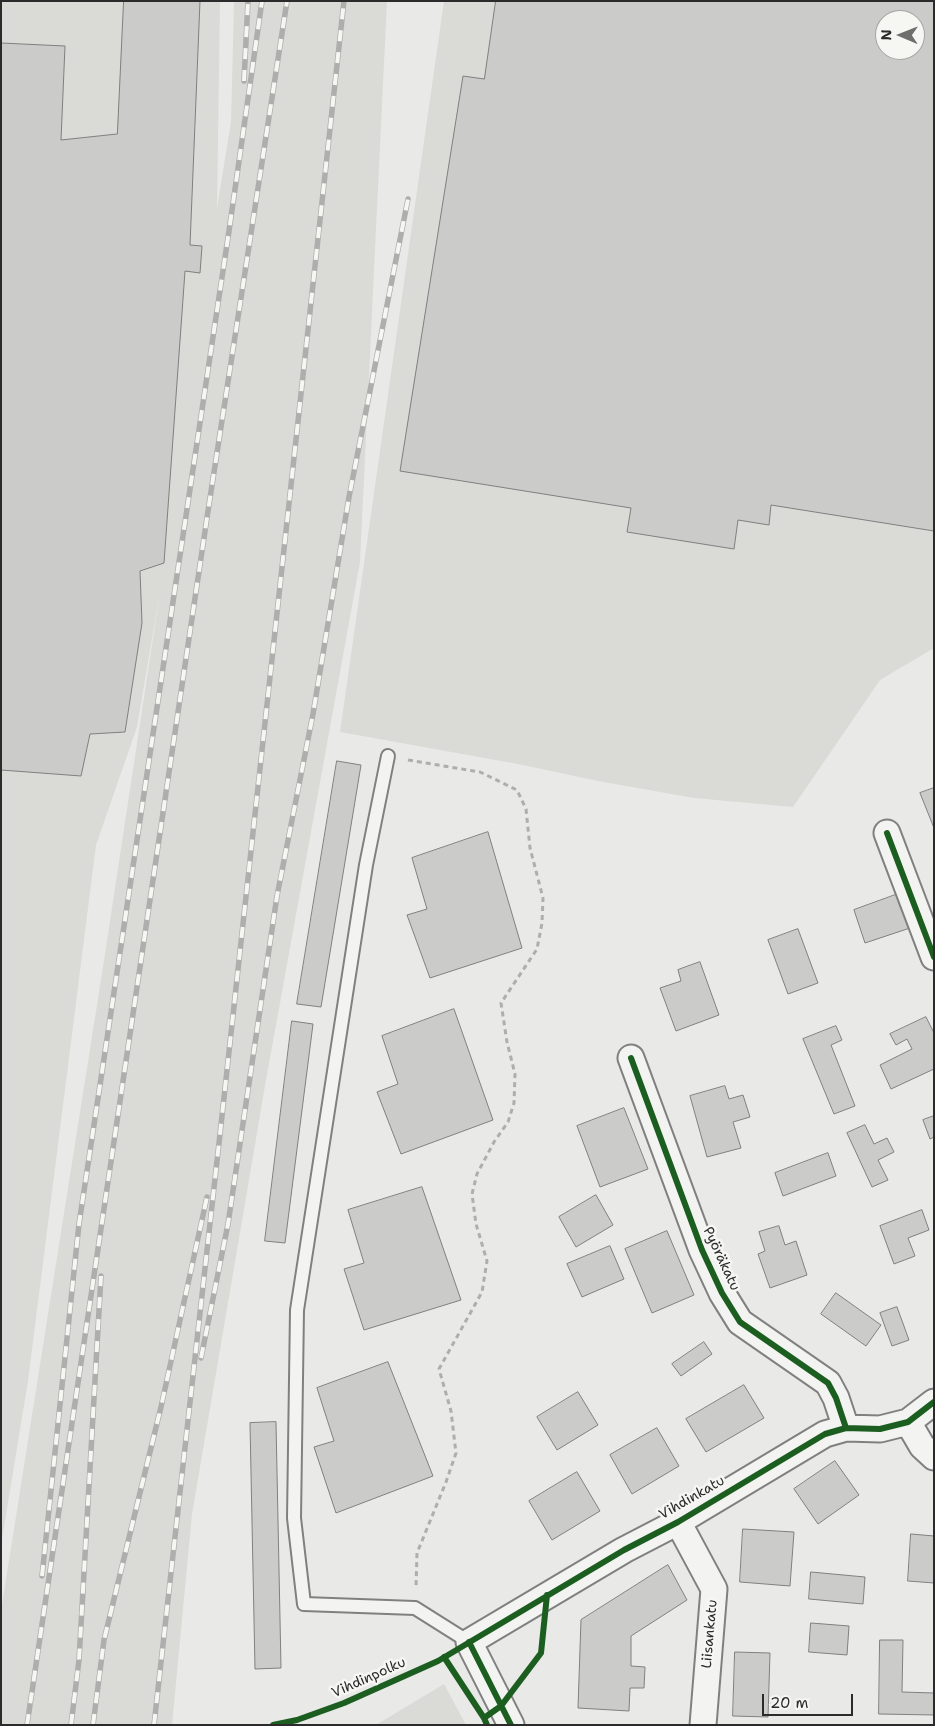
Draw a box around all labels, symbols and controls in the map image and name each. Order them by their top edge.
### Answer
north arrow [875,10,925,60]
text: N [877,29,895,40]
street label: Pyöräkatu [699,1224,743,1294]
street label: Vihdinkatu [656,1472,728,1524]
street label: Liisankatu [699,1599,721,1669]
street label: Vihdinpolku [329,1654,409,1702]
scale bar [765,1684,856,1716]
text: 20 m [770,1693,809,1713]

